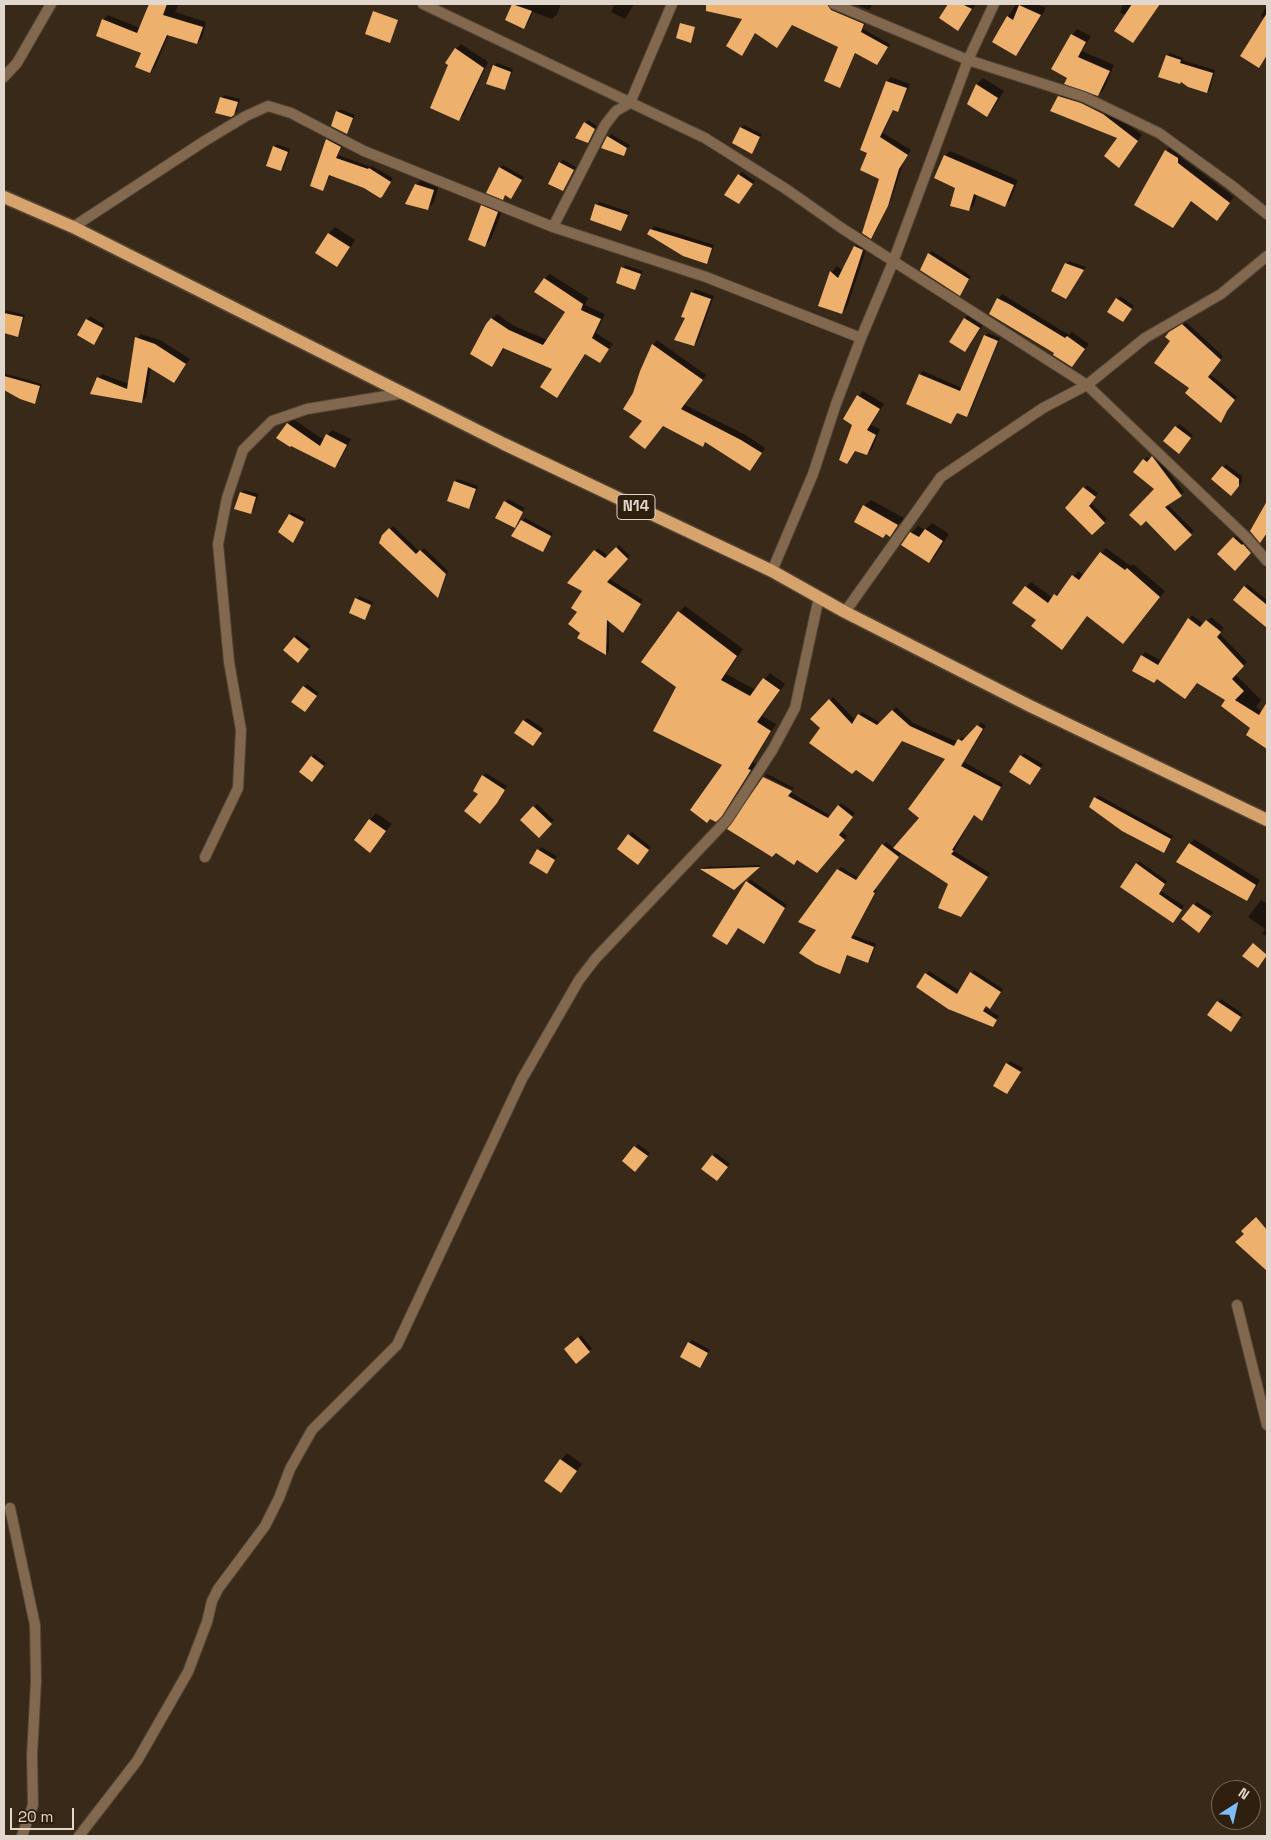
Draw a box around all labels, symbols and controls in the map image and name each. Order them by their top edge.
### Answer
road number: N14 [617,494,655,520]
north arrow [1211,1780,1261,1830]
text: N [1235,1783,1253,1804]
scale bar [12,1798,76,1830]
text: 20 m [18,1807,53,1826]

